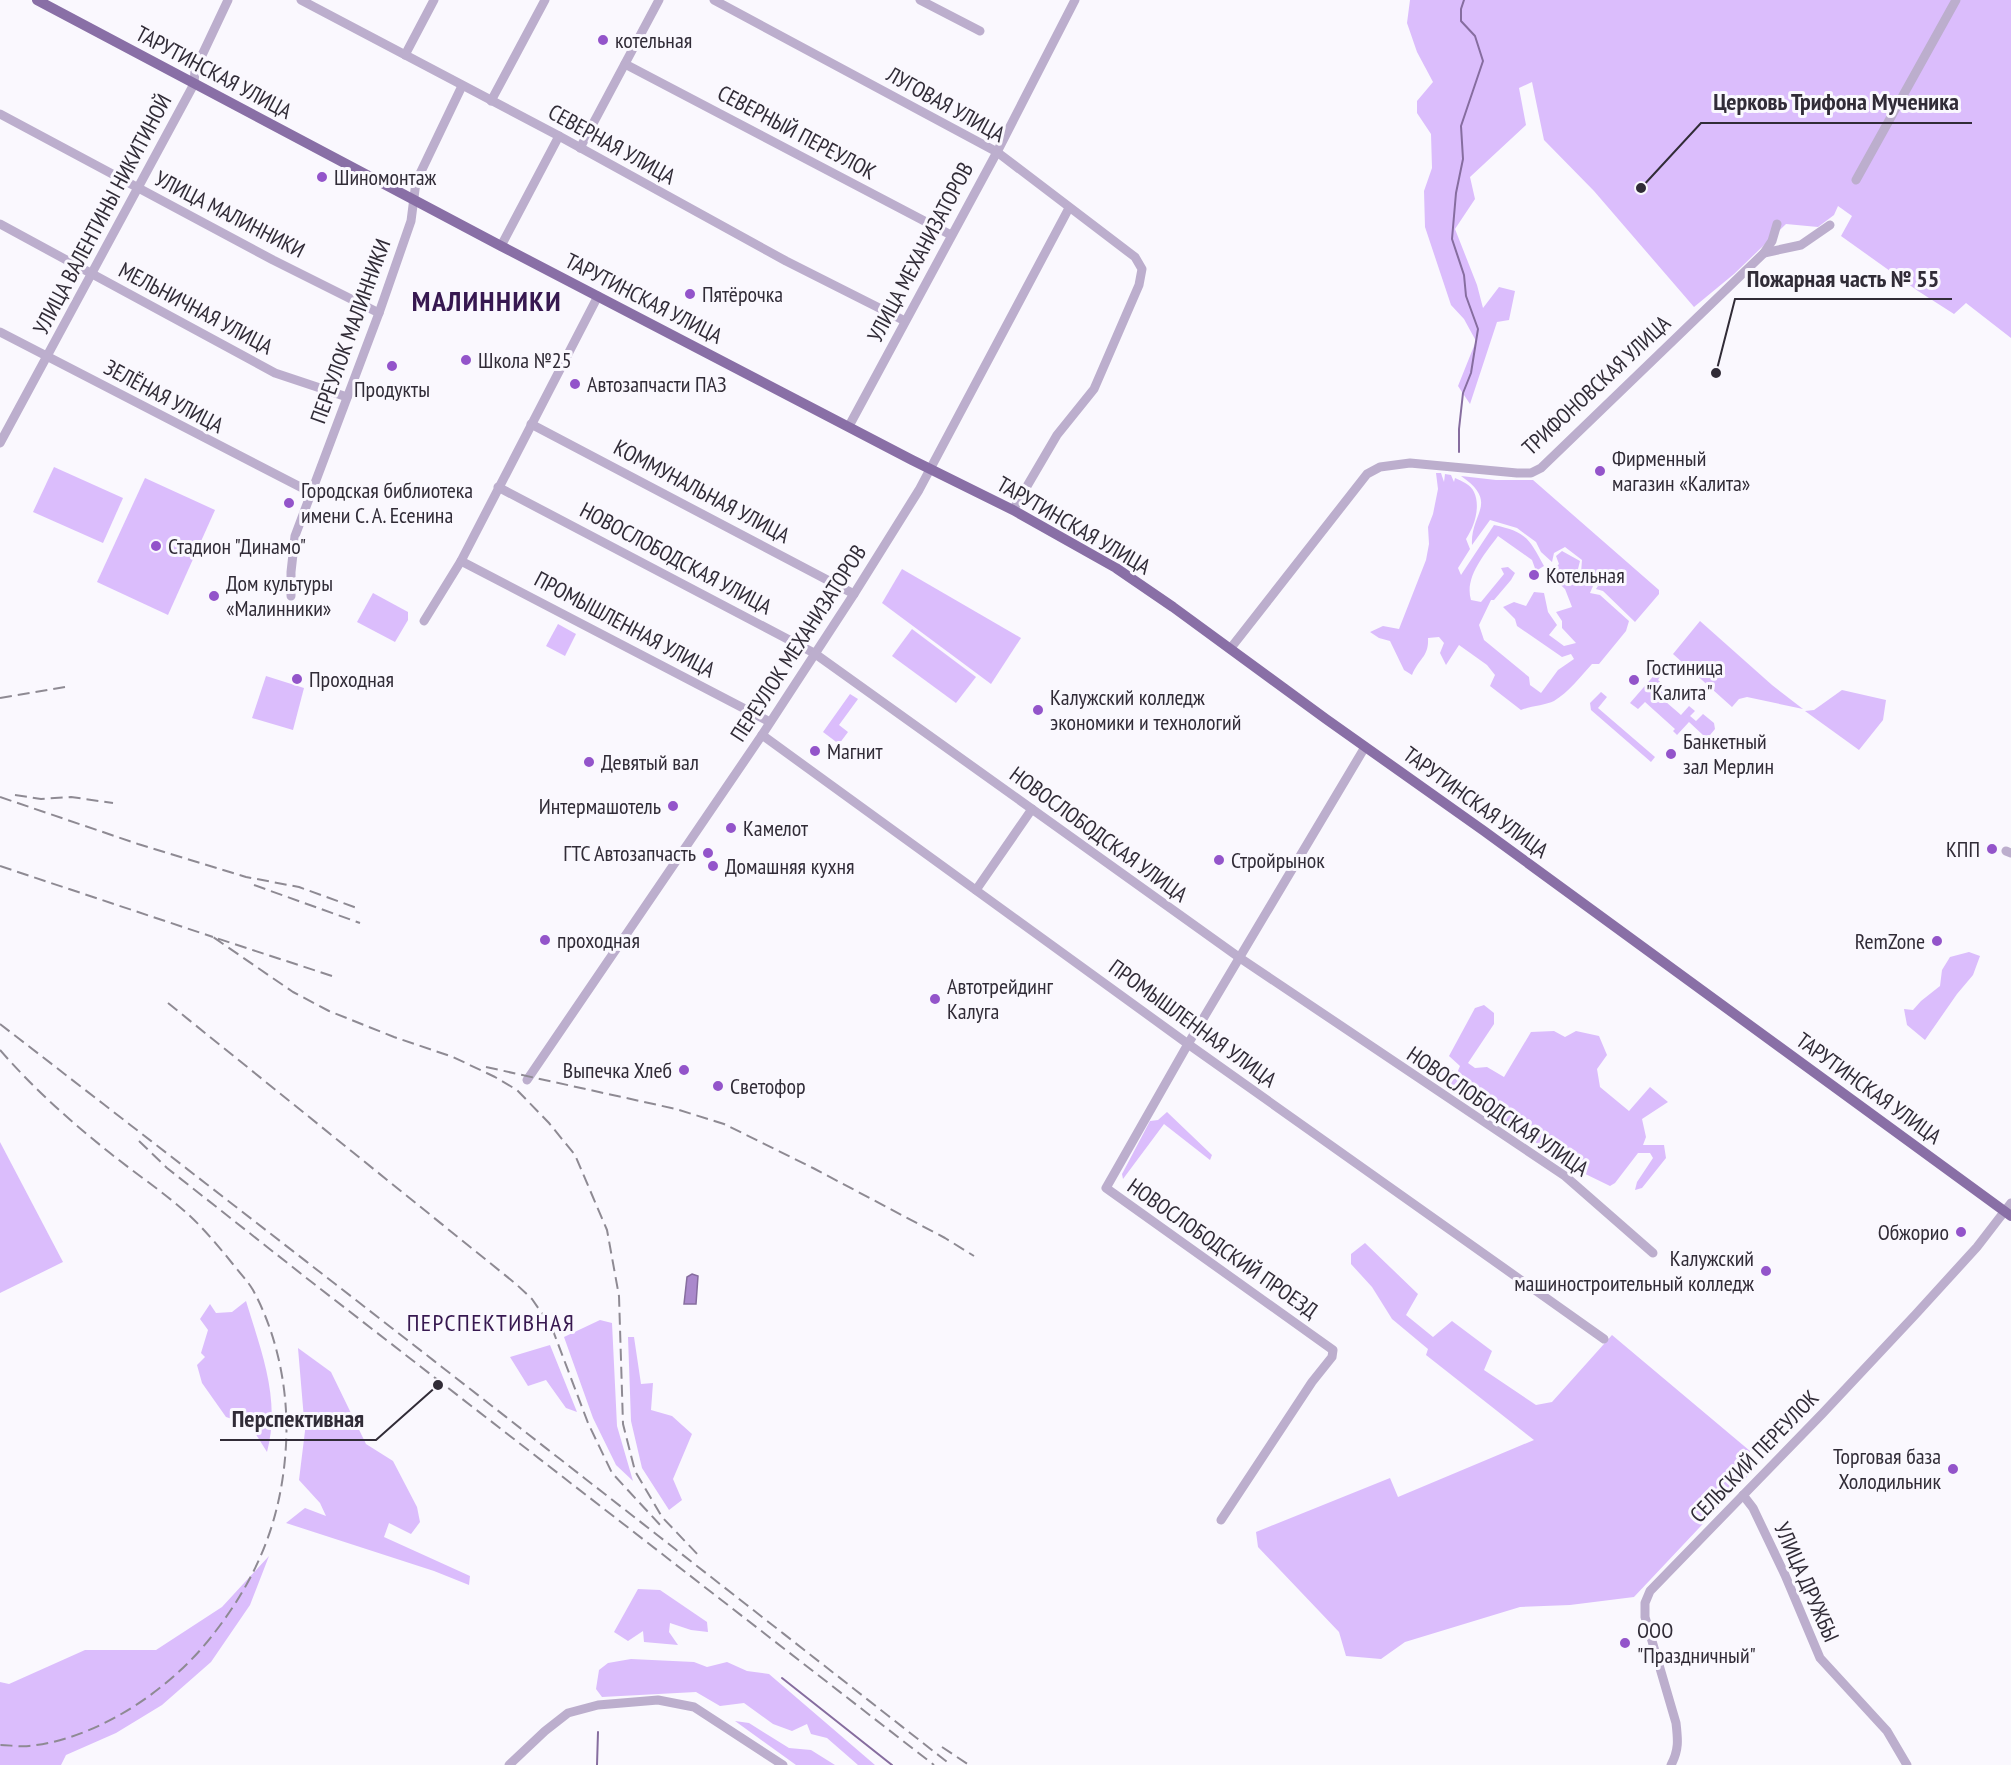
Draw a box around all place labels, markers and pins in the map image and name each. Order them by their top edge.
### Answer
place label: котельная [615,26,692,54]
marker: котельная [596,33,610,47]
callout: Церковь Трифона Мученика [1701,81,1972,123]
place label: Шиномонтаж [334,163,436,191]
marker: Шиномонтаж [315,170,329,184]
callout: Пожарная часть № 55 [1735,257,1952,299]
place label: Пятёрочка [702,280,783,308]
marker: Пятёрочка [683,287,697,301]
place label: Школа №25 [478,346,572,374]
marker: Школа №25 [459,353,473,367]
marker: Продукты [385,359,399,373]
place label: Автозапчасти ПАЗ [587,370,727,398]
place label: Продукты [354,375,430,403]
marker: Автозапчасти ПАЗ [568,377,582,391]
place label: Фирменный магазин «Калита» [1612,444,1750,497]
marker: Фирменный магазин «Калита» [1593,464,1607,478]
place label: Городская библиотека имени С. А. Есенина [301,476,473,529]
marker: Городская библиотека имени С. А. Есенина [282,496,296,510]
place label: Стадион "Динамо" [168,532,306,560]
marker: Стадион "Динамо" [149,539,163,553]
place label: Котельная [1546,561,1625,589]
marker: Котельная [1527,568,1541,582]
place label: Дом культуры «Малинники» [226,569,333,622]
marker: Дом культуры «Малинники» [207,589,221,603]
place label: Гостиница "Калита" [1646,653,1723,706]
place label: Проходная [309,665,394,693]
marker: Проходная [290,672,304,686]
marker: Гостиница "Калита" [1627,673,1641,687]
place label: Калужский колледж экономики и технологий [1050,683,1241,736]
marker: Калужский колледж экономики и технологий [1031,703,1045,717]
place label: Банкетный зал Мерлин [1683,727,1774,780]
place label: Магнит [827,737,884,765]
marker: Магнит [808,744,822,758]
marker: Банкетный зал Мерлин [1664,747,1678,761]
place label: Девятый вал [601,748,699,776]
marker: Девятый вал [582,755,596,769]
place label: Интермашотель [539,792,661,820]
marker: Интермашотель [666,799,680,813]
place label: Камелот [743,814,809,842]
marker: Камелот [724,821,738,835]
place label: КПП [1946,835,1980,863]
place label: ГТС Автозапчасть [563,839,696,867]
marker: КПП [1985,842,1999,856]
marker: ГТС Автозапчасть [701,846,715,860]
place label: Стройрынок [1231,846,1325,874]
place label: Домашняя кухня [725,852,855,880]
marker: Стройрынок [1212,853,1226,867]
marker: Домашняя кухня [706,859,720,873]
place label: проходная [557,926,640,954]
place label: RemZone [1855,927,1925,955]
marker: проходная [538,933,552,947]
marker: RemZone [1930,934,1944,948]
place label: Автотрейдинг Калуга [947,972,1054,1025]
marker: Автотрейдинг Калуга [928,992,942,1006]
place label: Выпечка Хлеб [563,1056,672,1084]
marker: Выпечка Хлеб [677,1063,691,1077]
place label: Светофор [730,1072,805,1100]
marker: Светофор [711,1079,725,1093]
place label: Обжорио [1878,1218,1949,1246]
marker: Обжорио [1954,1225,1968,1239]
place label: Калужский машиностроительный колледж [1514,1244,1754,1297]
marker: Калужский машиностроительный колледж [1759,1264,1773,1278]
callout: Перспективная [220,1398,376,1440]
place label: Торговая база Холодильник [1833,1442,1941,1495]
marker: Торговая база Холодильник [1946,1462,1960,1476]
place label: ООО "Праздничный" [1637,1616,1756,1669]
marker: ООО "Праздничный" [1618,1636,1632,1650]

